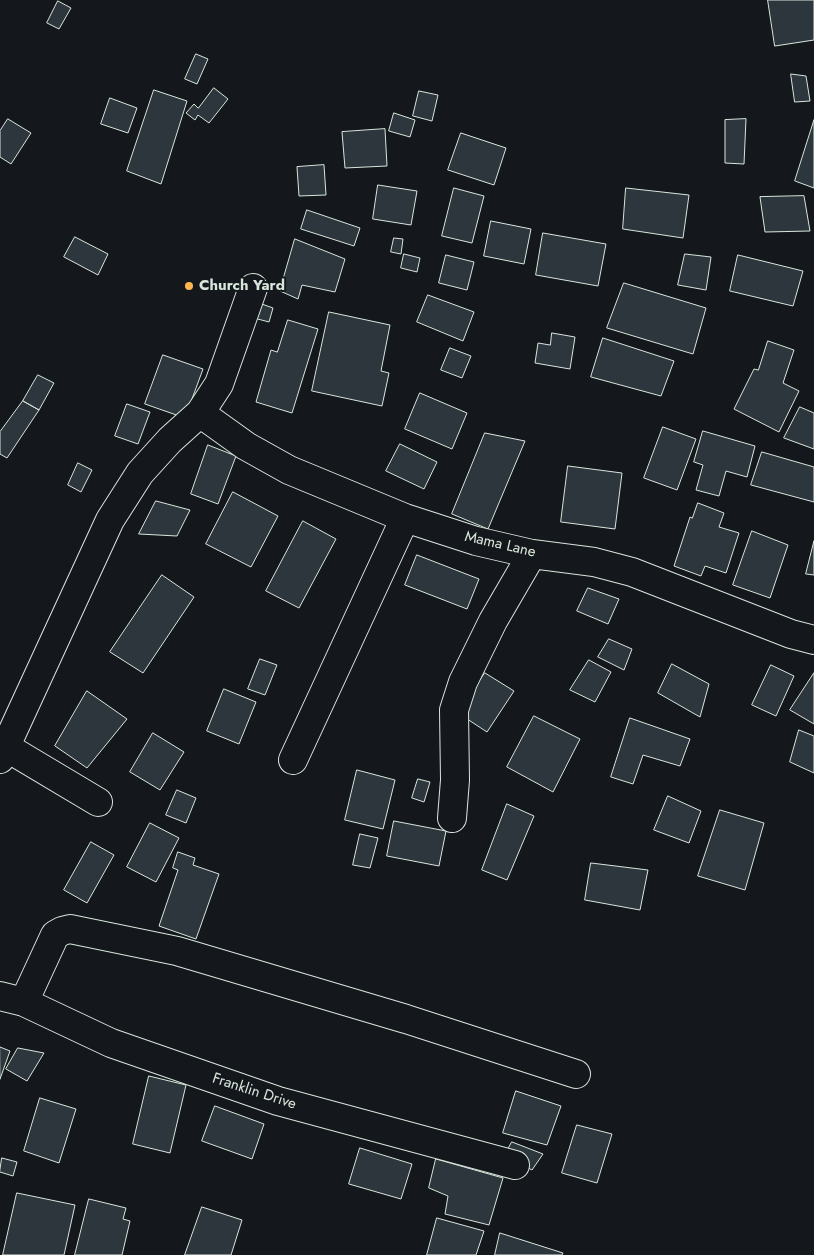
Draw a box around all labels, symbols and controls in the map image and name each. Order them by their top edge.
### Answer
place label: Church Yard [199,277,285,295]
marker: Church Yard [183,280,195,292]
street label: Mama Lane [463,528,537,562]
street label: Franklin Drive [210,1070,298,1114]

